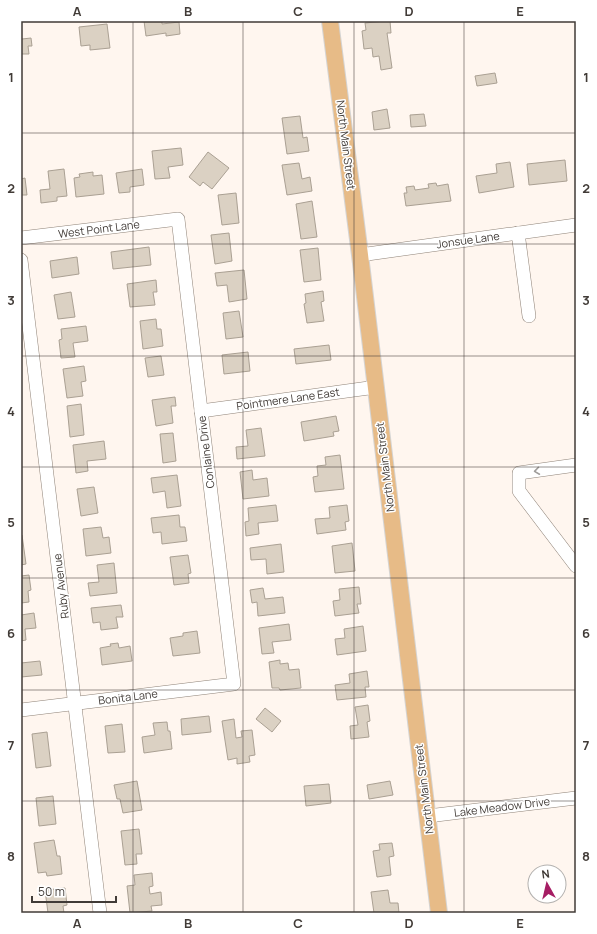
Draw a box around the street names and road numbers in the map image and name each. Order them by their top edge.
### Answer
street label: North Main Street [334,99,359,191]
street label: West Point Lane [57,216,141,241]
street label: Jonsue Lane [435,228,501,251]
street label: Pointmere Lane East [235,384,341,413]
street label: Conlaine Drive [194,414,217,489]
street label: North Main Street [372,421,397,513]
street label: Ruby Avenue [49,552,72,619]
street label: Bonita Lane [97,685,159,708]
street label: North Main Street [411,743,436,835]
street label: Lake Meadow Drive [453,793,551,820]

